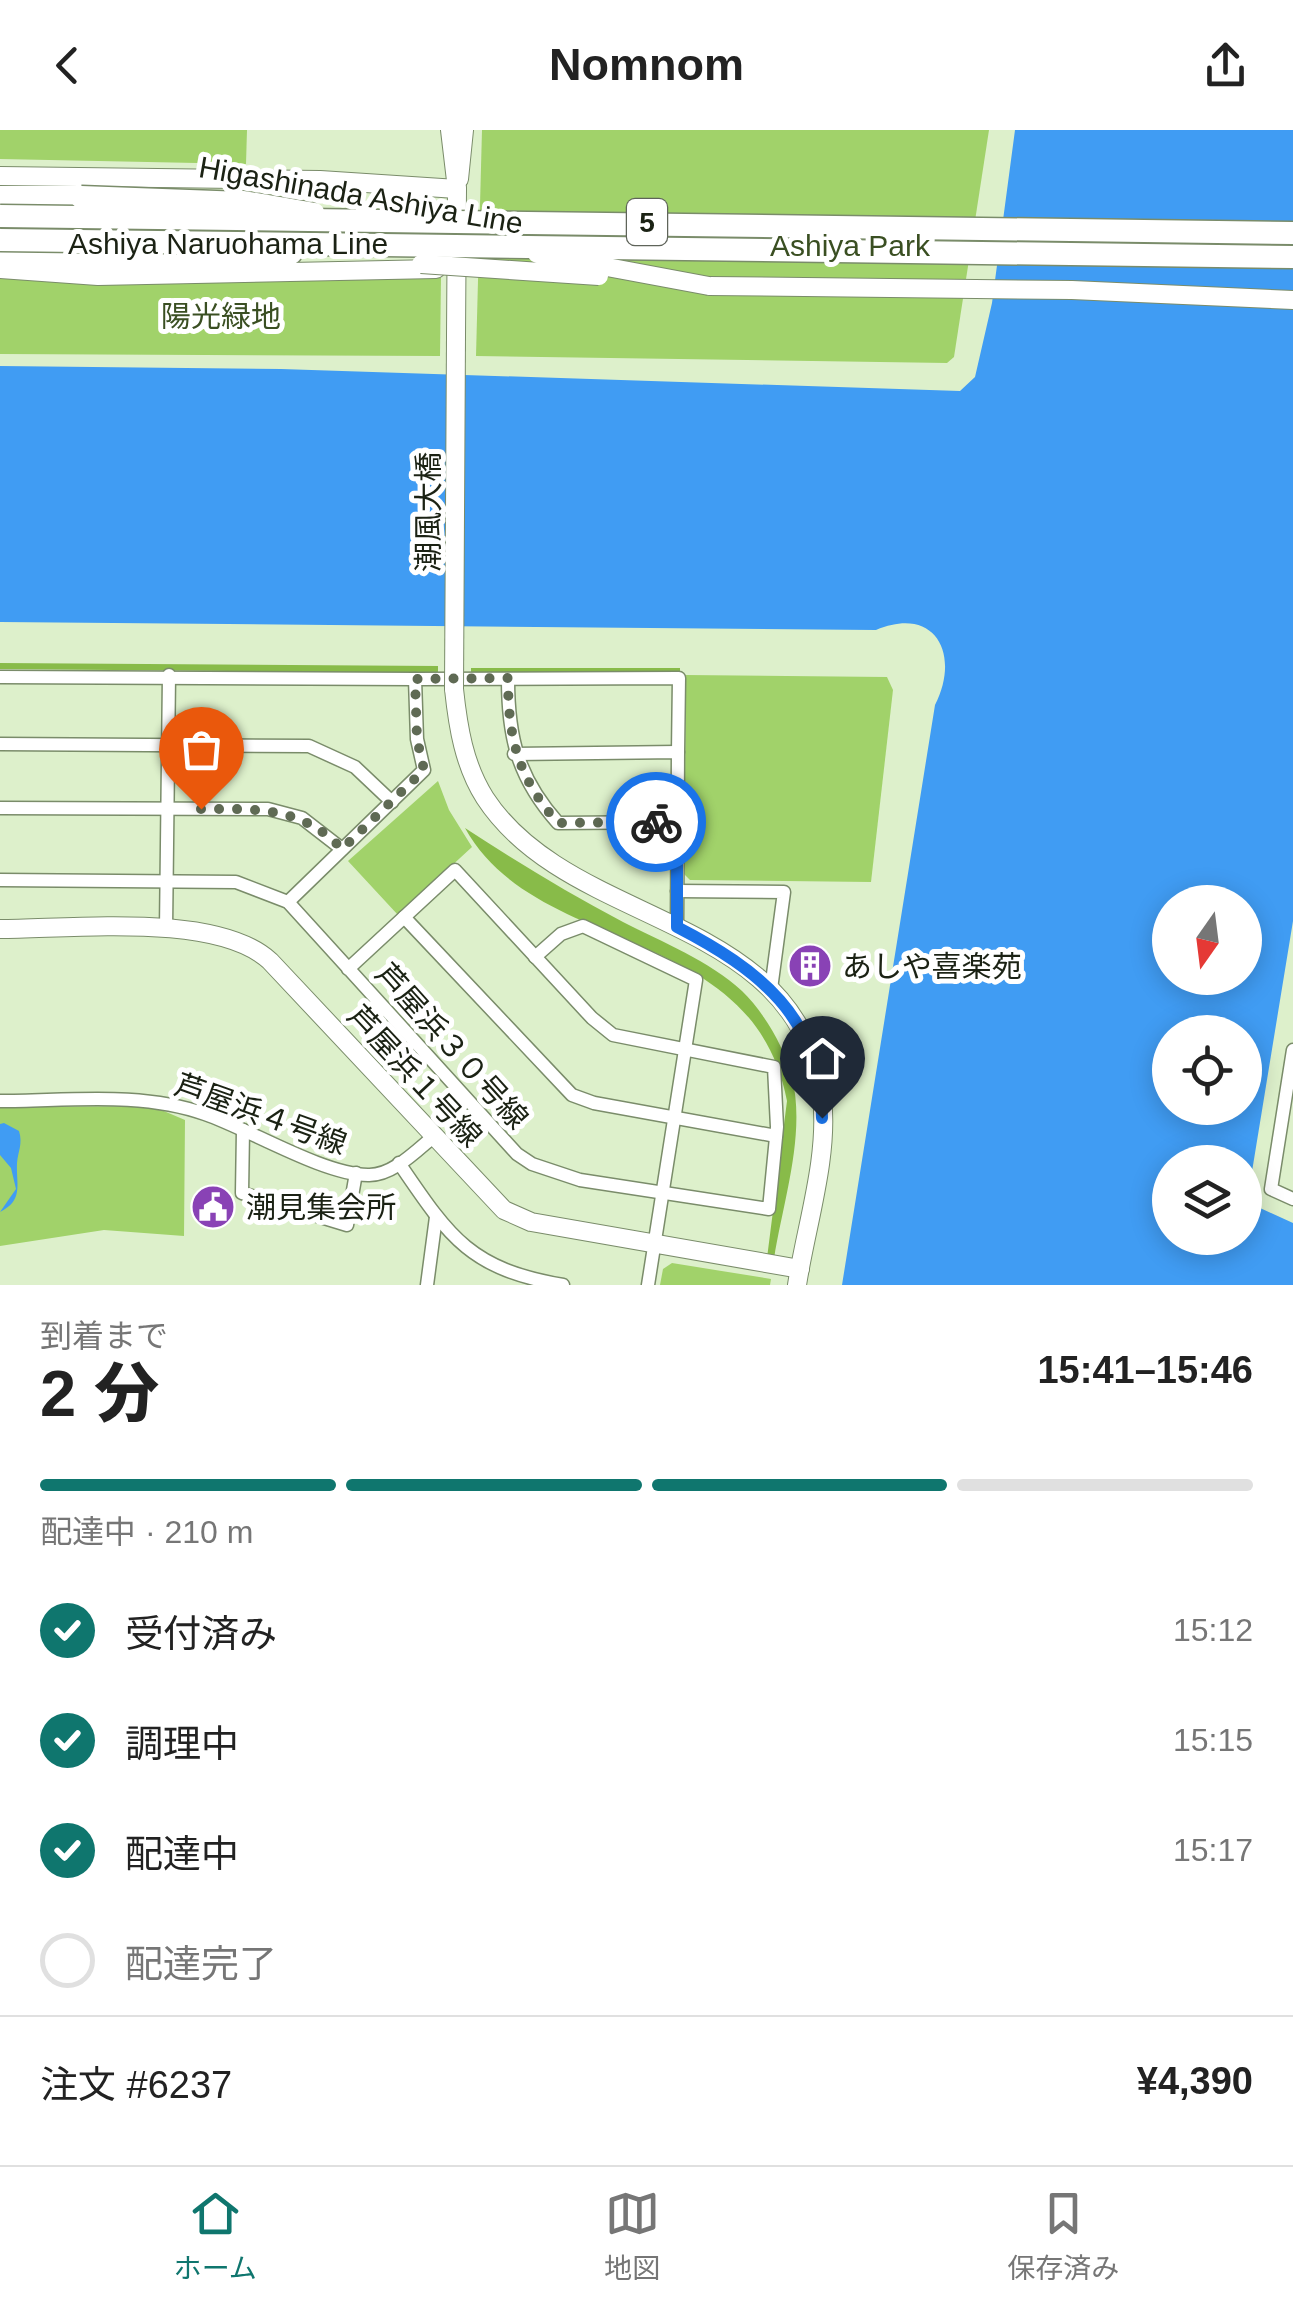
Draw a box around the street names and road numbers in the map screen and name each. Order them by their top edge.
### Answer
street label: Higashinada Ashiya Line [196,150,526,240]
road number: 5 [627,199,667,245]
street label: Ashiya Naruohama Line [68,227,388,260]
street label: 潮風大橋 [412,452,445,572]
street label: 芦屋浜３０号線 [369,957,535,1135]
street label: 芦屋浜１号線 [342,999,488,1153]
street label: 芦屋浜４号線 [171,1068,351,1160]

